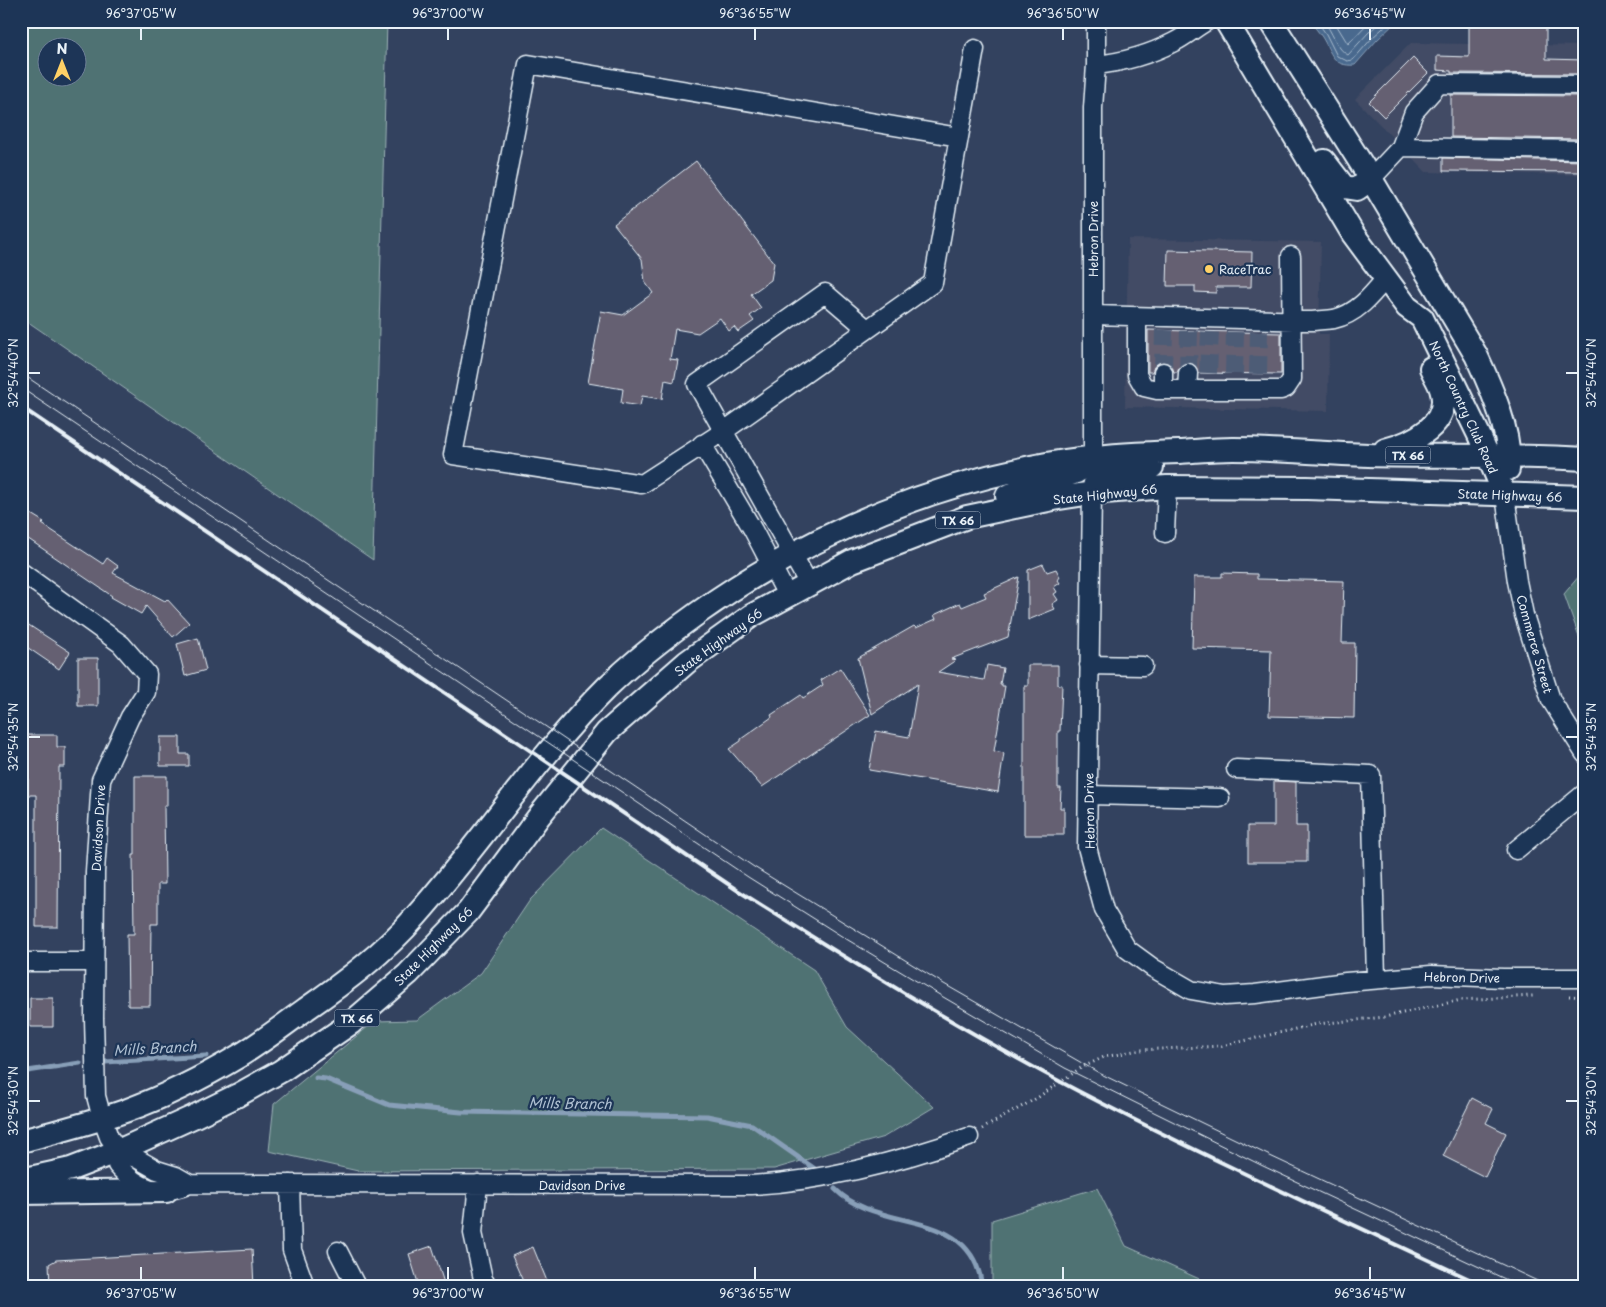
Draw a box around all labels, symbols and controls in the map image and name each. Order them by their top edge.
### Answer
text: 96°37'05"W [106,4,177,22]
text: 96°37'00"W [412,4,484,22]
text: 96°36'55"W [719,4,791,22]
text: 96°36'50"W [1027,4,1100,22]
text: 96°36'45"W [1334,4,1406,22]
north arrow [38,38,88,88]
text: N [56,38,68,59]
street label: Hebron Drive [1084,201,1102,277]
place label: RaceTrac [1219,260,1271,278]
marker: RaceTrac [1203,263,1215,275]
text: 32°54'40"N [4,338,22,408]
street label: North Country Club Road [1425,338,1503,476]
text: 32°54'40"N [1582,338,1600,408]
road number: TX 66 [1386,446,1430,464]
street label: State Highway 66 [1052,480,1158,508]
street label: State Highway 66 [1457,484,1563,506]
road number: TX 66 [936,512,980,528]
street label: Commerce Street [1512,593,1558,695]
street label: State Highway 66 [670,604,766,680]
text: 32°54'35"N [4,703,22,771]
text: 32°54'35"N [1582,703,1600,771]
street label: Hebron Drive [1079,773,1099,849]
street label: Davidson Drive [87,784,109,872]
street label: State Highway 66 [390,903,476,989]
street label: Hebron Drive [1424,967,1500,987]
road number: TX 66 [334,1010,380,1026]
water label: Mills Branch [113,1035,198,1061]
text: 32°54'30"N [4,1066,22,1136]
text: 32°54'30"N [1582,1066,1600,1136]
water label: Mills Branch [528,1092,613,1114]
street label: Davidson Drive [539,1176,625,1194]
text: 96°37'05"W [106,1284,177,1302]
text: 96°37'00"W [412,1284,484,1302]
text: 96°36'55"W [719,1284,791,1302]
text: 96°36'50"W [1027,1284,1100,1302]
text: 96°36'45"W [1334,1284,1406,1302]

